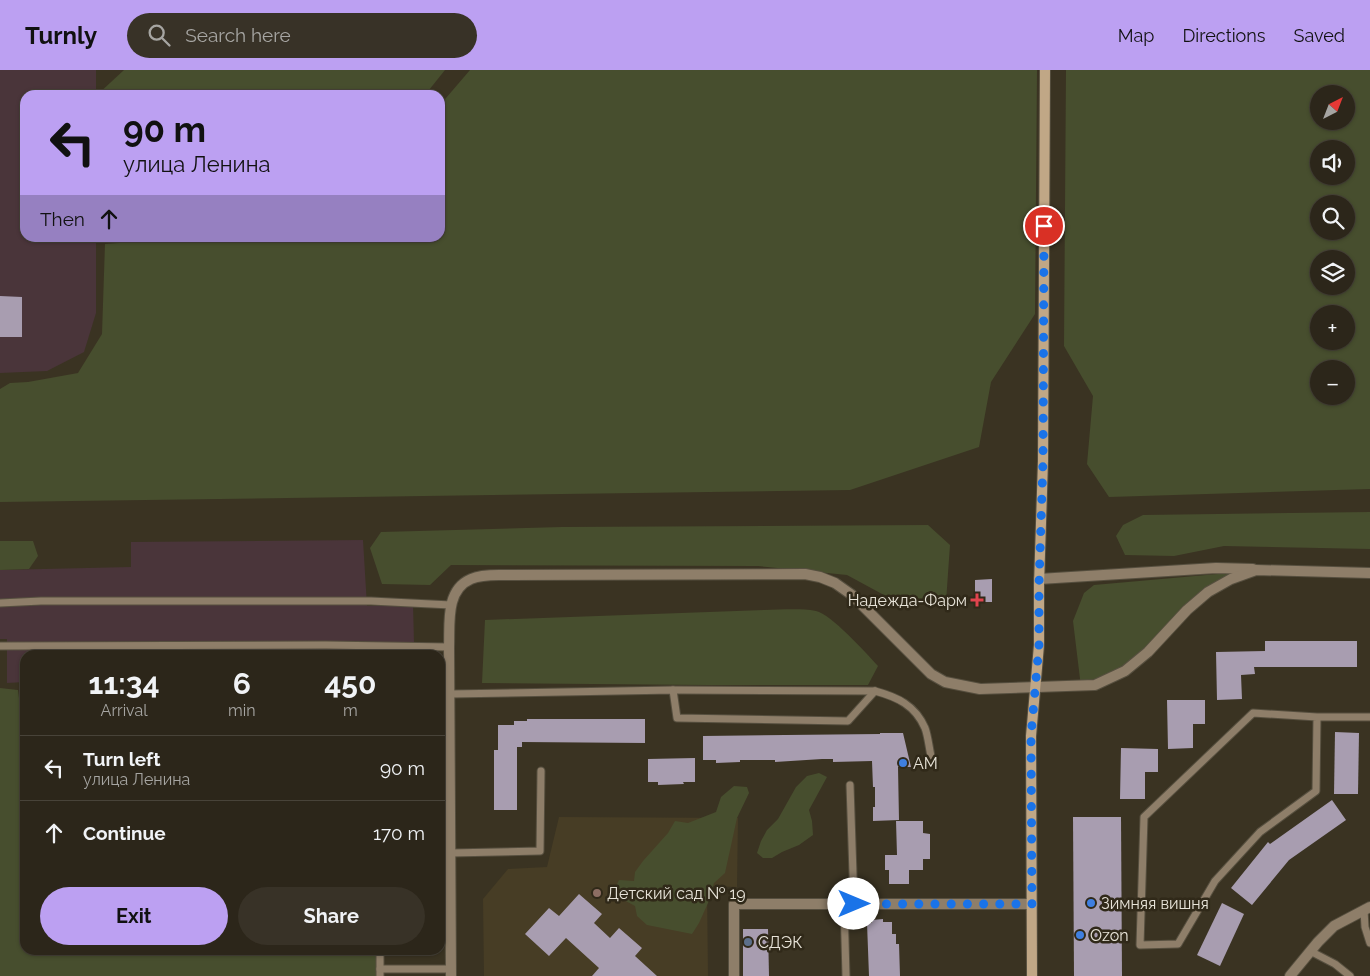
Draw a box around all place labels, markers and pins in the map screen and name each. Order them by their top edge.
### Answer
pin [1023,205,1065,247]
place label: Надежда-Фарм [848,591,967,610]
marker: Надежда-Фарм [971,594,983,606]
place label: АМ [913,754,938,773]
marker: АМ [897,757,909,769]
place label: Детский сад № 19 [607,884,746,903]
marker: Детский сад № 19 [591,887,603,899]
place label: Зимняя вишня [1101,894,1209,913]
marker: Зимняя вишня [1085,897,1097,909]
place label: Ozon [1090,926,1129,945]
marker: Ozon [1074,929,1086,941]
place label: СДЭК [758,933,802,952]
marker: СДЭК [742,936,754,948]

